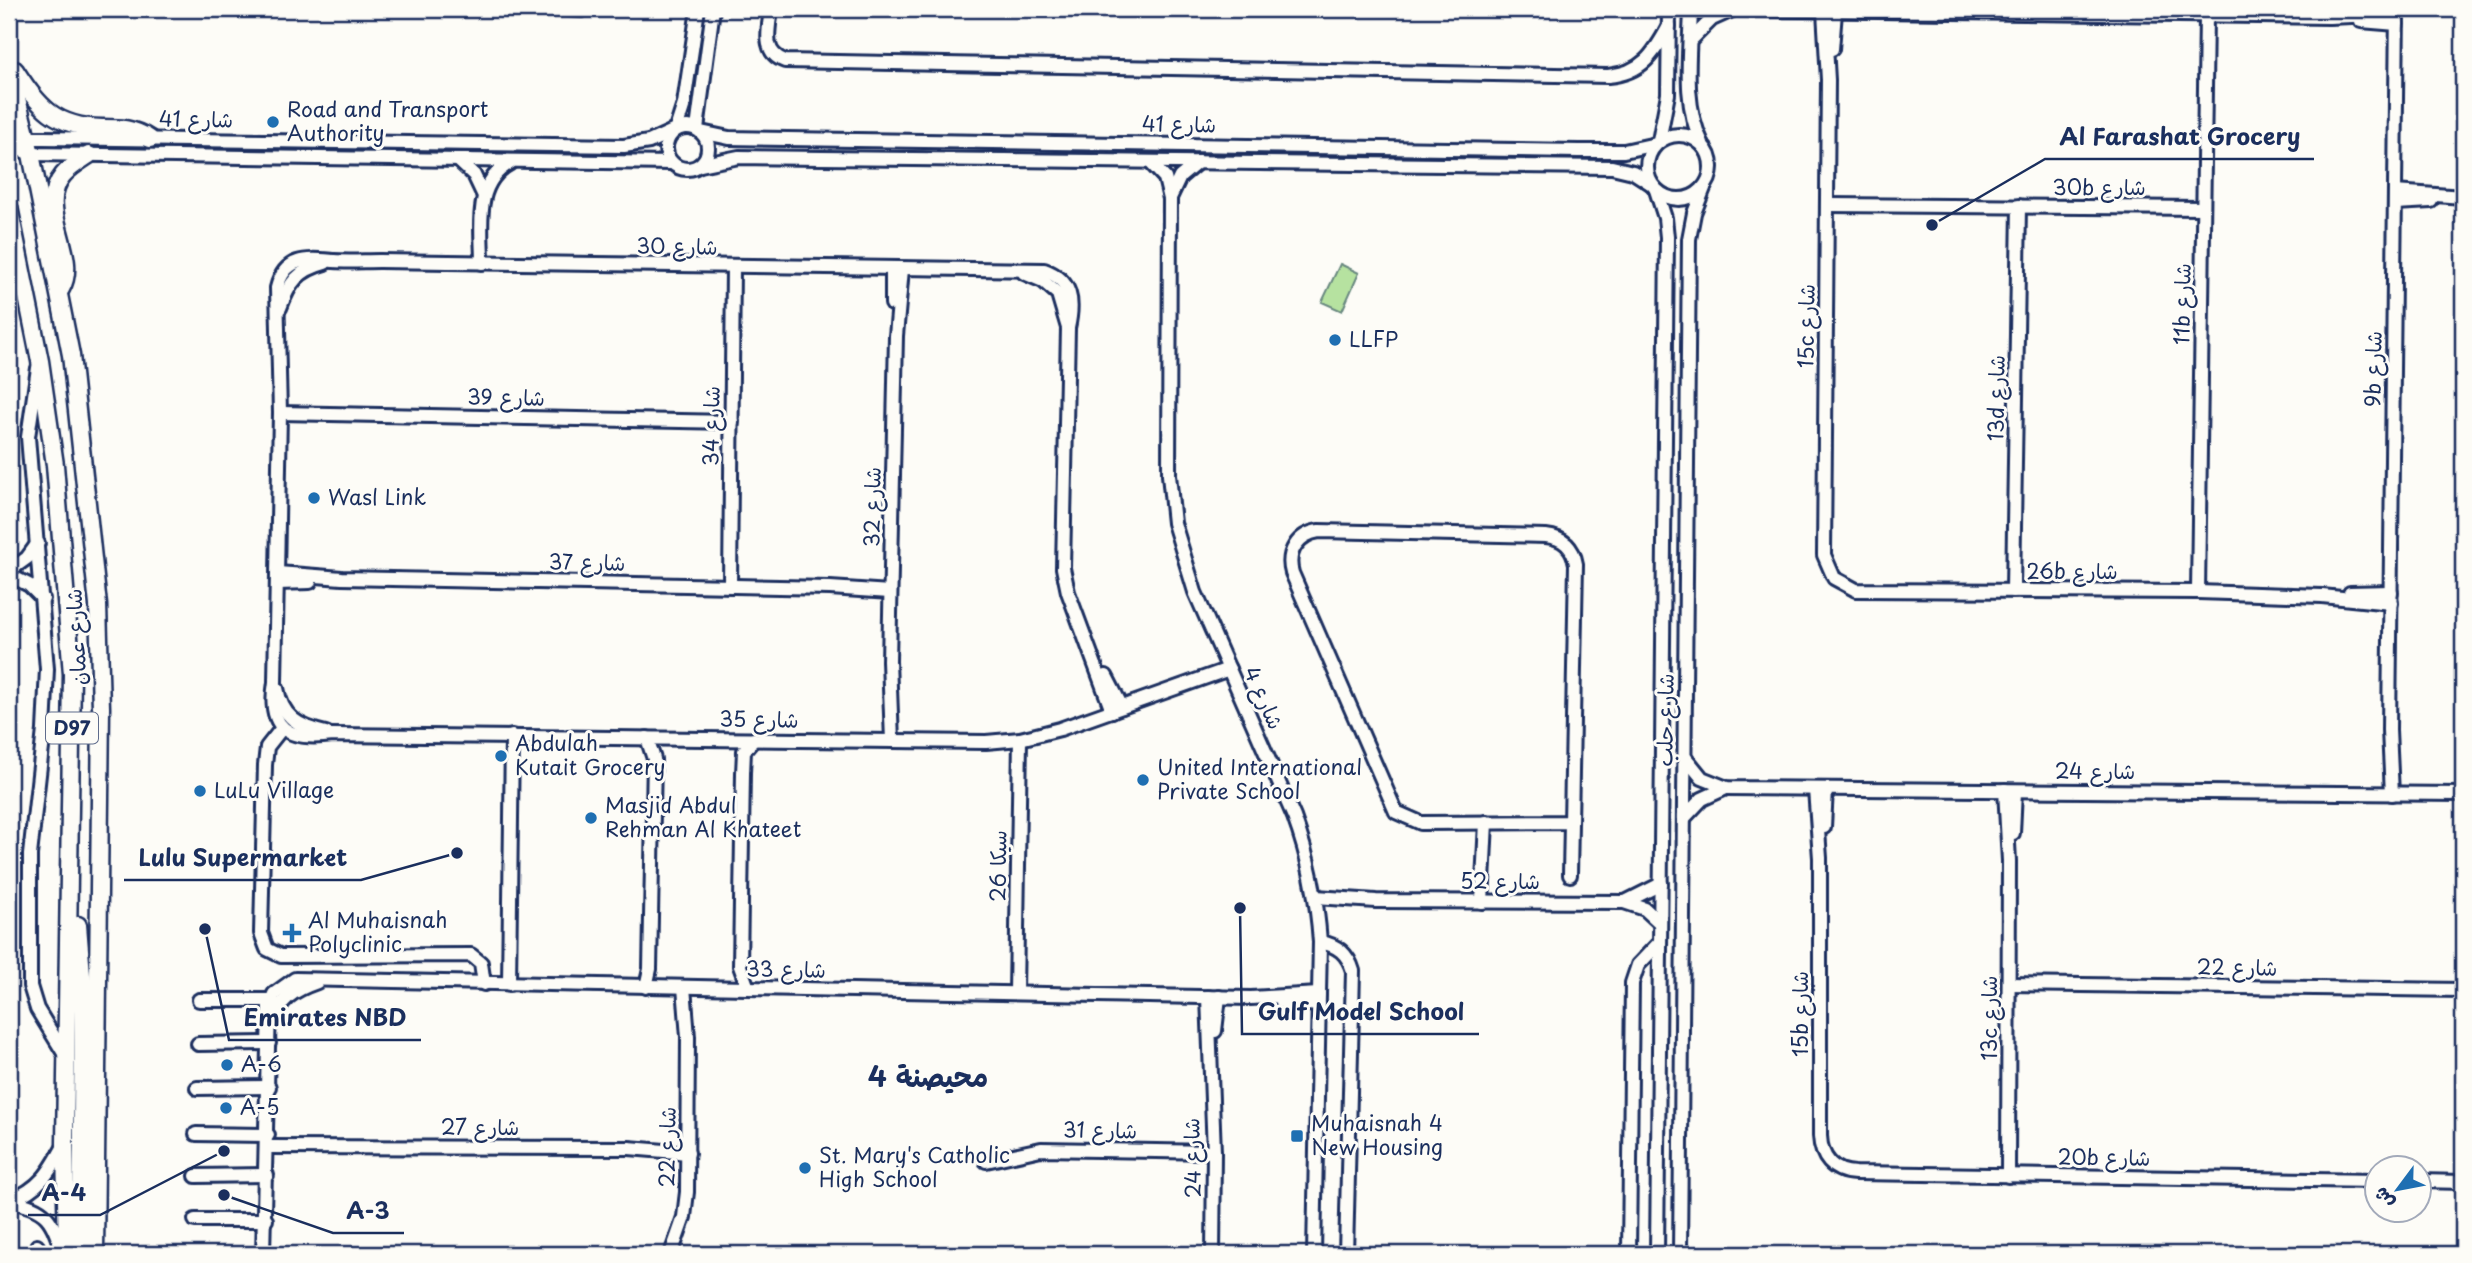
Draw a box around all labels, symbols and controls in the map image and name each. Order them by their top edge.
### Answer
place label: Road and Transport Authority [287,92,488,148]
street label: شارع 41 [159,101,233,136]
street label: شارع 41 [1142,106,1216,141]
marker: Road and Transport Authority [265,114,281,130]
callout: Al Farashat Grocery [2045,115,2314,159]
text: Al Farashat Grocery [2060,118,2300,153]
street label: 30b شارع [2052,170,2146,203]
street label: شارع 30 [636,228,718,263]
street label: 11b شارع [2164,263,2199,345]
street label: 15c شارع [1788,284,1823,368]
place label: LLFP [1349,322,1398,354]
street label: 9b شارع [2355,331,2390,407]
marker: LLFP [1327,332,1343,348]
street label: 13d شارع [1978,355,2013,441]
street label: شارع 39 [467,379,545,414]
street label: شارع 34 [693,386,728,466]
street label: شارع 32 [854,466,889,548]
place label: Wasl Link [328,480,426,512]
marker: Wasl Link [306,490,322,506]
street label: شارع 37 [548,544,626,579]
street label: 26b شارع [2026,554,2118,587]
street label: شارع عمان [56,588,95,686]
street label: شارع 4 [1236,660,1293,734]
street label: شارع حلب [1647,673,1682,767]
street label: شارع 35 [719,701,799,736]
road number: D97 [46,712,98,744]
place label: Abdulah Kutait Grocery [515,726,666,782]
marker: Abdulah Kutait Grocery [493,748,509,764]
place label: United International Private School [1157,750,1362,806]
street label: شارع 24 [2055,754,2135,787]
marker: United International Private School [1135,772,1151,788]
place label: LuLu Village [214,773,334,805]
marker: LuLu Village [192,783,208,799]
place label: Masjid Abdul Rehman Al Khateet [605,788,801,844]
marker: Masjid Abdul Rehman Al Khateet [583,810,599,826]
street label: سيكا 26 [980,830,1014,902]
callout: Lulu Supermarket [124,836,361,880]
text: Lulu Supermarket [139,839,347,874]
street label: شارع 52 [1460,864,1540,897]
place label: Al Muhaisnah Polyclinic [308,903,447,959]
marker: Al Muhaisnah Polyclinic [282,923,302,943]
street label: شارع 22 [2196,949,2278,984]
street label: شارع 33 [746,951,826,986]
street label: 15b شارع [1783,971,1816,1057]
street label: 13c شارع [1972,976,2005,1061]
callout: Gulf Model School [1242,990,1479,1034]
text: Gulf Model School [1258,993,1464,1028]
callout: Emirates NBD [229,996,421,1040]
text: Emirates NBD [244,999,407,1034]
place label: A-6 [241,1047,282,1079]
district label: محيصنة 4 [868,1054,988,1097]
marker: A-6 [219,1057,235,1073]
place label: A-5 [240,1090,280,1122]
marker: A-5 [218,1100,234,1116]
street label: شارع 22 [649,1106,684,1188]
place label: Muhaisnah 4 New Housing [1311,1106,1443,1162]
street label: شارع 27 [441,1110,519,1143]
street label: شارع 31 [1063,1112,1137,1147]
street label: شارع 24 [1174,1118,1209,1199]
marker: Muhaisnah 4 New Housing [1289,1128,1305,1144]
place label: St. Mary's Catholic High School [819,1138,1010,1194]
street label: 20b شارع [2057,1139,2151,1174]
north arrow [2364,1154,2434,1224]
marker: St. Mary's Catholic High School [797,1160,813,1176]
callout: A-4 [28,1171,100,1215]
text: A-4 [42,1174,87,1209]
text: ش [2365,1182,2400,1215]
callout: A-3 [333,1189,404,1233]
text: A-3 [346,1192,390,1227]

